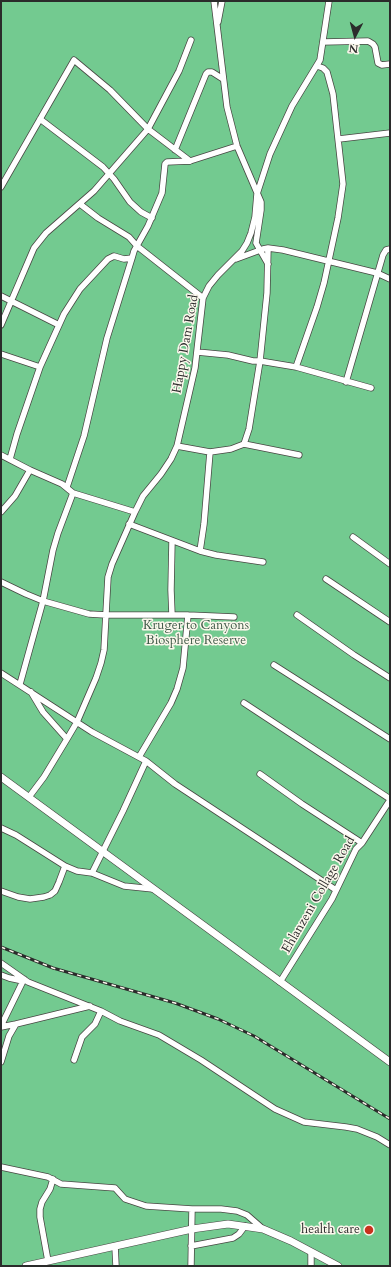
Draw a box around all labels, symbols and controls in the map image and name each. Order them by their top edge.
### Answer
north arrow [335,16,375,56]
text: N [348,40,359,56]
street label: Happy Dam Road [170,293,202,395]
park label: Kruger to Canyons Biosphere Reserve [143,618,249,649]
street label: Ehlanzeni Collage Road [279,834,359,956]
place label: health care [301,1222,360,1238]
marker: health care [363,1224,375,1236]

